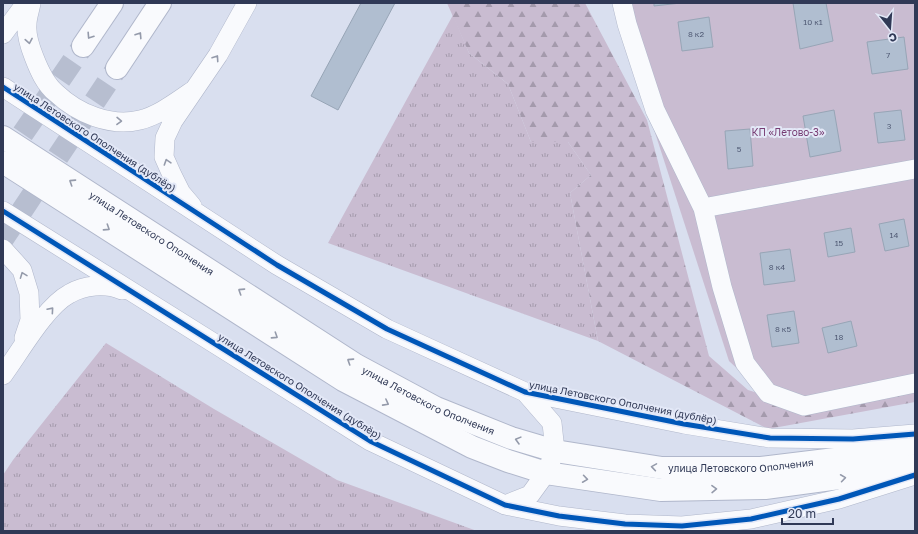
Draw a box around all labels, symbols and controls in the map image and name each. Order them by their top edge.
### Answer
north arrow [870,8,910,48]
house number: 10 к1 [803,17,823,27]
house number: 8 к2 [688,29,704,39]
text: С [887,31,899,45]
one-way arrow [88,32,95,39]
one-way arrow [134,33,141,40]
one-way arrow [25,38,33,44]
house number: 7 [886,50,890,60]
one-way arrow [211,55,219,62]
street label: улица Летовского Ополчения (дублёр) [12,80,178,194]
one-way arrow [116,117,122,125]
house number: 3 [887,121,892,131]
park label: КП «Летово-3» [752,126,825,138]
house number: 5 [737,144,742,154]
one-way arrow [163,158,171,165]
one-way arrow [70,180,77,187]
street label: улица Летовского Ополчения [87,188,216,278]
one-way arrow [102,223,109,230]
house number: 14 [890,230,898,240]
house number: 15 [835,238,844,248]
house number: 8 к4 [769,262,785,272]
one-way arrow [19,271,27,278]
one-way arrow [238,288,245,295]
one-way arrow [46,308,53,315]
house number: 8 к5 [775,324,791,334]
street label: улица Летовского Ополчения (дублёр) [216,330,384,442]
one-way arrow [271,331,278,339]
house number: 18 [835,332,843,342]
one-way arrow [347,358,354,366]
street label: улица Летовского Ополчения [360,363,497,437]
street label: улица Летовского Ополчения (дублёр) [528,378,718,426]
one-way arrow [382,398,390,405]
one-way arrow [514,436,521,445]
street label: улица Летовского Ополчения [668,456,814,474]
one-way arrow [651,463,658,472]
one-way arrow [840,473,846,482]
one-way arrow [581,474,588,483]
one-way arrow [711,485,717,493]
scale bar [782,500,833,526]
text: 20 m [788,506,816,521]

